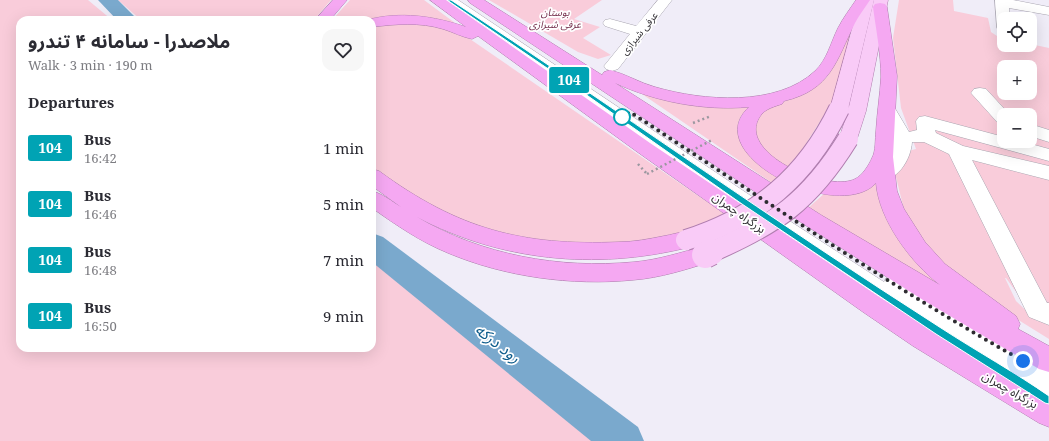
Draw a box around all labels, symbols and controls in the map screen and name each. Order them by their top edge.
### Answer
park label: بوستان عرفی شیرازی [529,5,581,31]
street label: عرفی شیرازی [617,8,661,58]
map controls [997,12,1037,148]
button: locate [997,12,1037,52]
text: ملاصدرا - سامانه ۴ تندرو [28,28,230,54]
button: heart [322,29,364,71]
text: Walk · 3 min · 190 m [28,56,153,74]
button: + [997,60,1037,100]
line badge: 104 [546,67,592,93]
text: 104 [557,70,581,89]
text: Departures [28,92,114,112]
unlabelled marker [613,108,631,126]
button: − [997,108,1037,148]
text: Bus [84,129,111,149]
text: 104 [38,138,62,157]
text: 1 min [323,138,364,158]
text: 16:42 [84,149,117,167]
text: Bus [84,185,111,205]
street label: بزرگراه چمران [709,188,769,237]
text: 104 [38,194,62,213]
text: 5 min [323,194,364,214]
text: 16:46 [84,205,117,223]
text: Bus [84,241,111,261]
text: 104 [38,250,62,269]
text: 7 min [323,250,364,270]
text: 16:48 [84,261,117,279]
text: Bus [84,297,111,317]
text: 104 [38,306,62,325]
text: 9 min [323,306,364,326]
text: 16:50 [84,317,117,335]
water label: رود درکه [471,318,525,368]
your location [1013,351,1033,371]
street label: بزرگراه چمران [979,367,1041,412]

